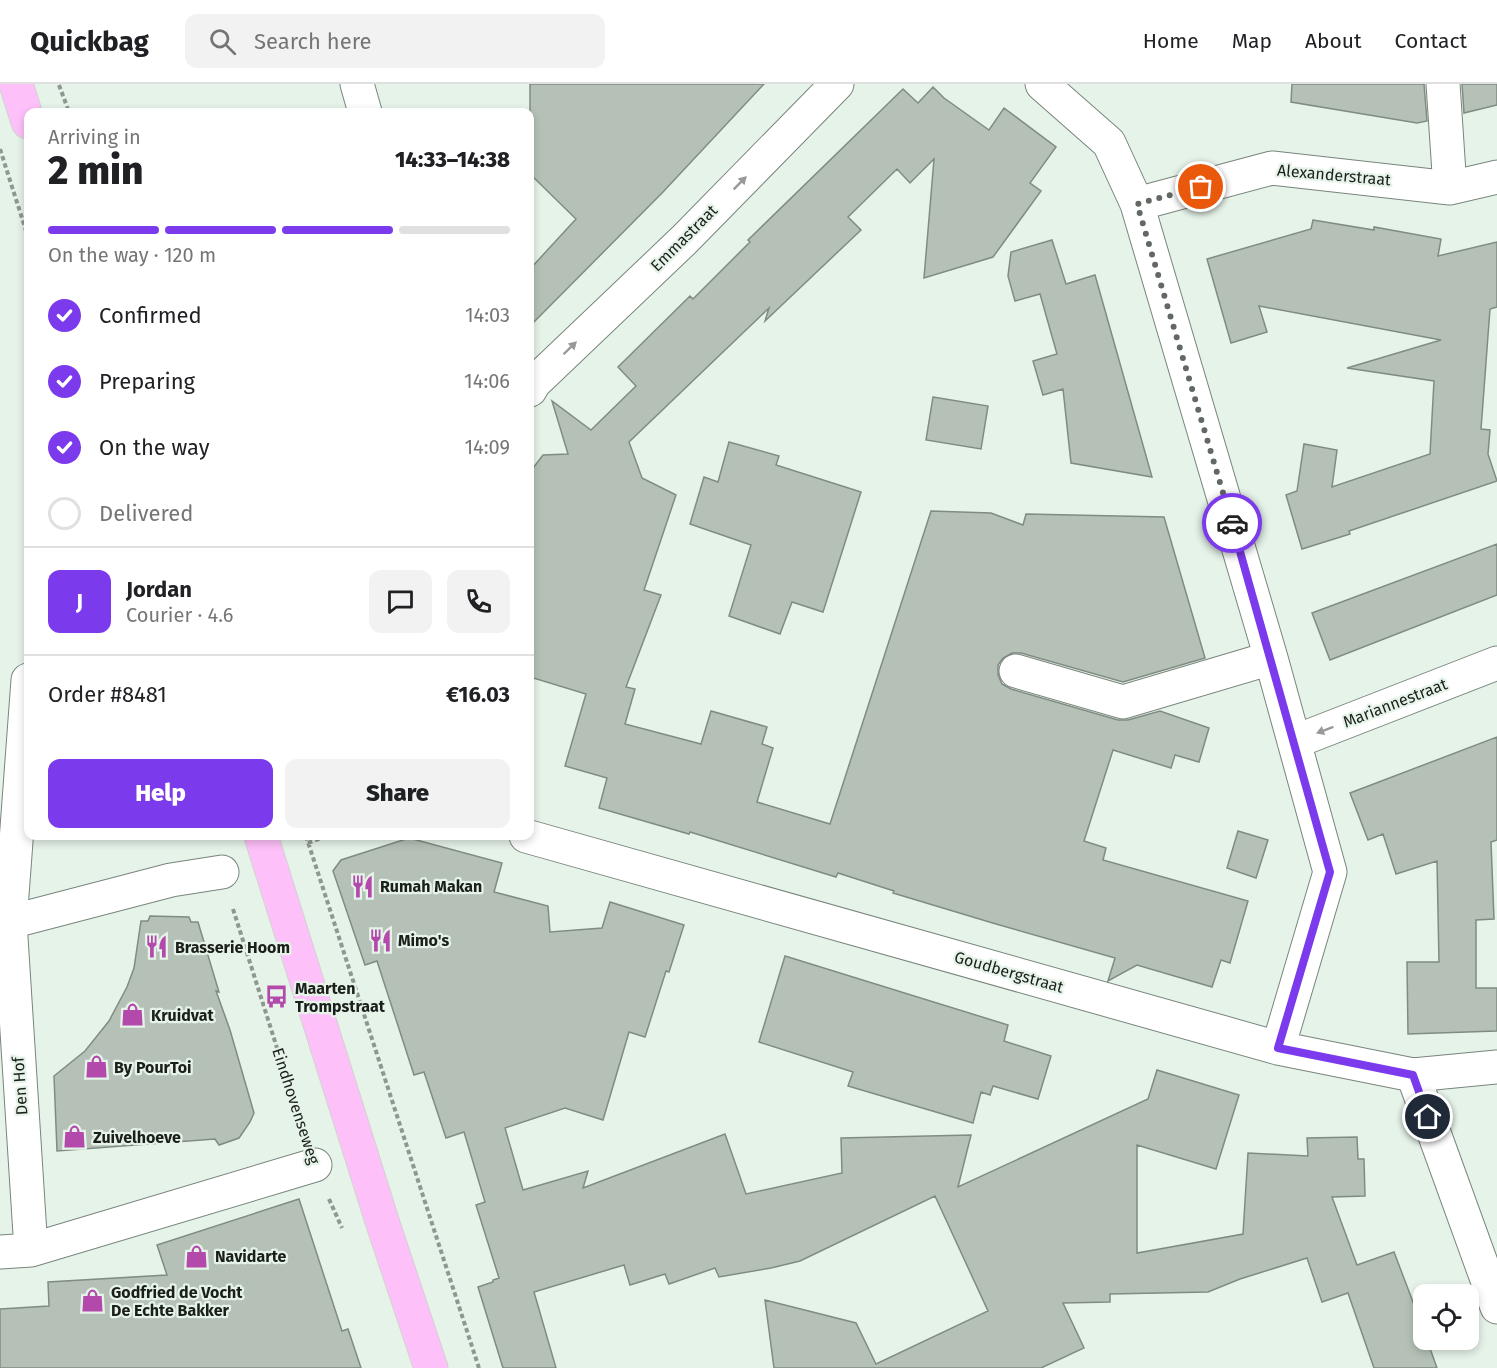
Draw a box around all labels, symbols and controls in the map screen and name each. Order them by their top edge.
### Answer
search box [185,14,605,68]
text: Quickbag [30,25,149,58]
icon: search [206,25,239,58]
text: Search here [254,28,372,55]
text: Home [1143,28,1199,54]
text: Map [1232,28,1272,54]
text: About [1305,28,1362,54]
text: Contact [1395,28,1467,54]
text: Arriving in [48,125,141,149]
text: 14:33–14:38 [395,146,510,173]
text: 2 min [48,148,144,194]
pin [1175,161,1226,212]
street label: Alexanderstraat [1276,161,1392,189]
icon: bag [1184,170,1217,203]
one-way arrow [733,175,747,190]
street label: Emmastraat [647,201,721,275]
text: On the way · 120 m [48,243,216,267]
icon: check [48,299,81,332]
text: Confirmed [99,302,202,329]
text: 14:03 [465,303,510,327]
one-way arrow [563,342,577,356]
icon: check [48,365,81,398]
text: Preparing [99,368,195,395]
text: 14:06 [464,369,510,393]
icon: check [48,431,81,464]
text: On the way [99,434,210,461]
text: 14:09 [464,435,510,459]
courier [1202,493,1262,553]
text: Delivered [99,500,194,527]
icon: car [1216,507,1249,540]
button: chat [369,570,432,633]
button: phone [447,570,510,633]
text: Jordan [126,576,192,603]
text: J [76,588,83,615]
text: Courier · 4.6 [126,603,233,627]
street label: Mariannestraat [1340,674,1450,732]
text: Order #8481 [48,681,167,708]
text: €16.03 [446,681,510,708]
one-way arrow [1316,726,1334,735]
button: Help [48,759,273,828]
button: Share [285,759,510,828]
restaurant icon: Rumah Makan [349,873,375,899]
place label: Rumah Makan [380,877,482,896]
restaurant icon: Mimo's [367,927,393,953]
place label: Mimo's [398,931,449,950]
restaurant icon: Brasserie Hoom [144,934,170,960]
place label: Brasserie Hoom [175,938,290,957]
street label: Goudbergstraat [952,947,1066,997]
place label: Maarten Trompstraat [295,979,386,1016]
bus stop icon: Maarten Trompstraat [264,984,290,1010]
shop icon: Kruidvat [120,1002,146,1028]
place label: Kruidvat [151,1006,214,1025]
street label: Eindhovenseweg [268,1045,324,1167]
shop icon: By PourToi [83,1054,109,1080]
street label: Den Hof [8,1055,32,1116]
place label: By PourToi [114,1058,192,1077]
pin [1402,1091,1453,1142]
icon: home [1411,1100,1444,1133]
shop icon: Zuivelhoeve [62,1124,88,1150]
place label: Zuivelhoeve [93,1128,181,1147]
shop icon: Navidarte [184,1243,210,1269]
place label: Navidarte [215,1247,287,1266]
place label: Godfried de Vocht De Echte Bakker [111,1283,243,1320]
map controls [1413,1284,1479,1350]
button: locate [1413,1284,1479,1350]
shop icon: Godfried de Vocht De Echte Bakker [80,1288,106,1314]

